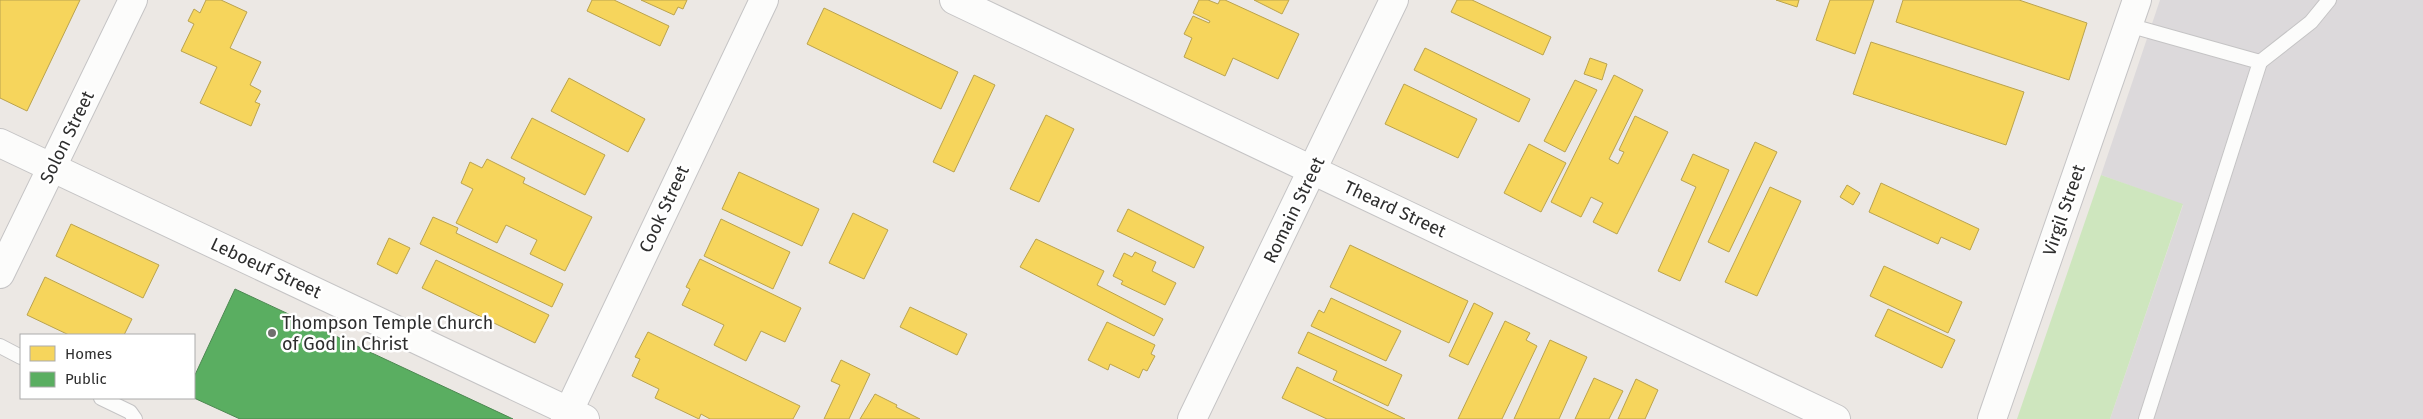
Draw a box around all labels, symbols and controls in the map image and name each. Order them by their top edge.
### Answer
street label: Solon Street [35,87,99,187]
street label: Romain Street [1259,153,1329,267]
street label: Virgil Street [2038,161,2090,259]
street label: Cook Street [634,162,694,256]
street label: Theard Street [1340,176,1450,242]
street label: Leboeuf Street [207,233,325,303]
place label: Thompson Temple Church of God in Christ [282,312,493,355]
marker: Thompson Temple Church of God in Christ [266,327,278,339]
legend [20,334,195,399]
text: Homes [65,345,112,363]
text: Public [65,370,107,388]

